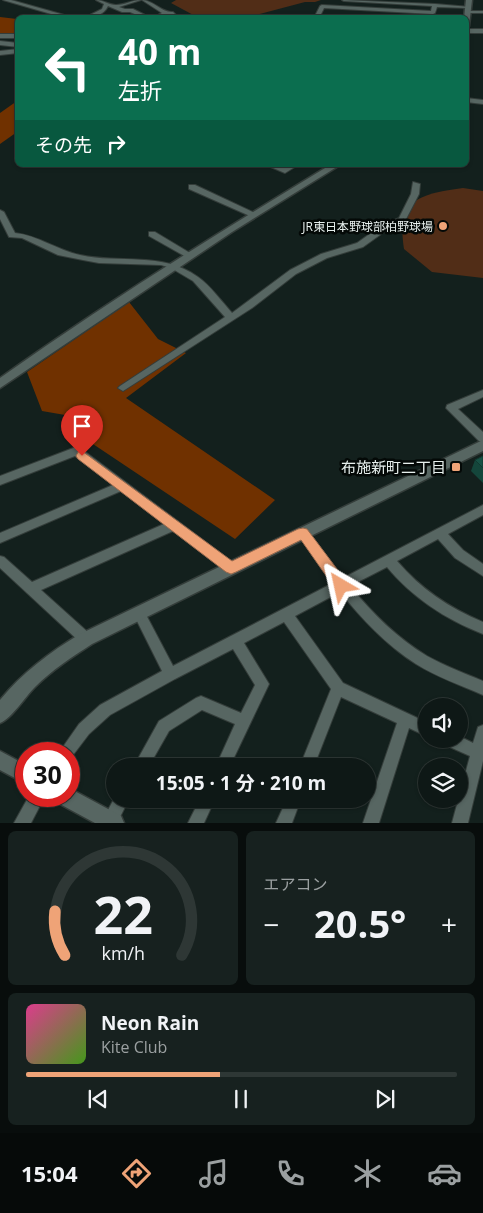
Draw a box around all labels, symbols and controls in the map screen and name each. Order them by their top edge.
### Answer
text: 40 m [118,28,201,75]
icon: left [35,35,100,100]
text: 左折 [118,75,162,105]
icon: right [102,130,130,158]
text: その先 [35,132,92,158]
place label: JR東日本野球部柏野球場 [301,218,433,235]
marker: JR東日本野球部柏野球場 [437,220,449,232]
pin [61,405,103,456]
icon: arrive [68,412,96,440]
place label: 布施新町二丁目 [341,457,446,477]
marker: 布施新町二丁目 [450,461,462,473]
position arrow [314,559,366,611]
map controls [418,698,468,808]
button: sound [418,698,468,748]
speed limit sign: 30 [15,742,80,807]
button: layers [418,758,468,808]
text: 15:05 · 1 分 · 210 m [156,770,326,796]
text: エアコン [264,873,328,895]
text: 22 [93,878,152,949]
text: 20.5° [314,897,406,949]
text: − [264,905,280,943]
text: + [441,905,457,943]
text: km/h [101,941,144,965]
text: Neon Rain [101,1010,199,1036]
text: Kite Club [101,1036,167,1058]
icon: previous [84,1085,112,1113]
icon: pause [227,1085,255,1113]
icon: next [371,1085,399,1113]
icon: directions [119,1156,154,1191]
icon: music [196,1156,231,1191]
icon: phone [273,1156,308,1191]
icon: climate [350,1156,385,1191]
icon: car [427,1156,462,1191]
text: 15:04 [21,1158,78,1188]

